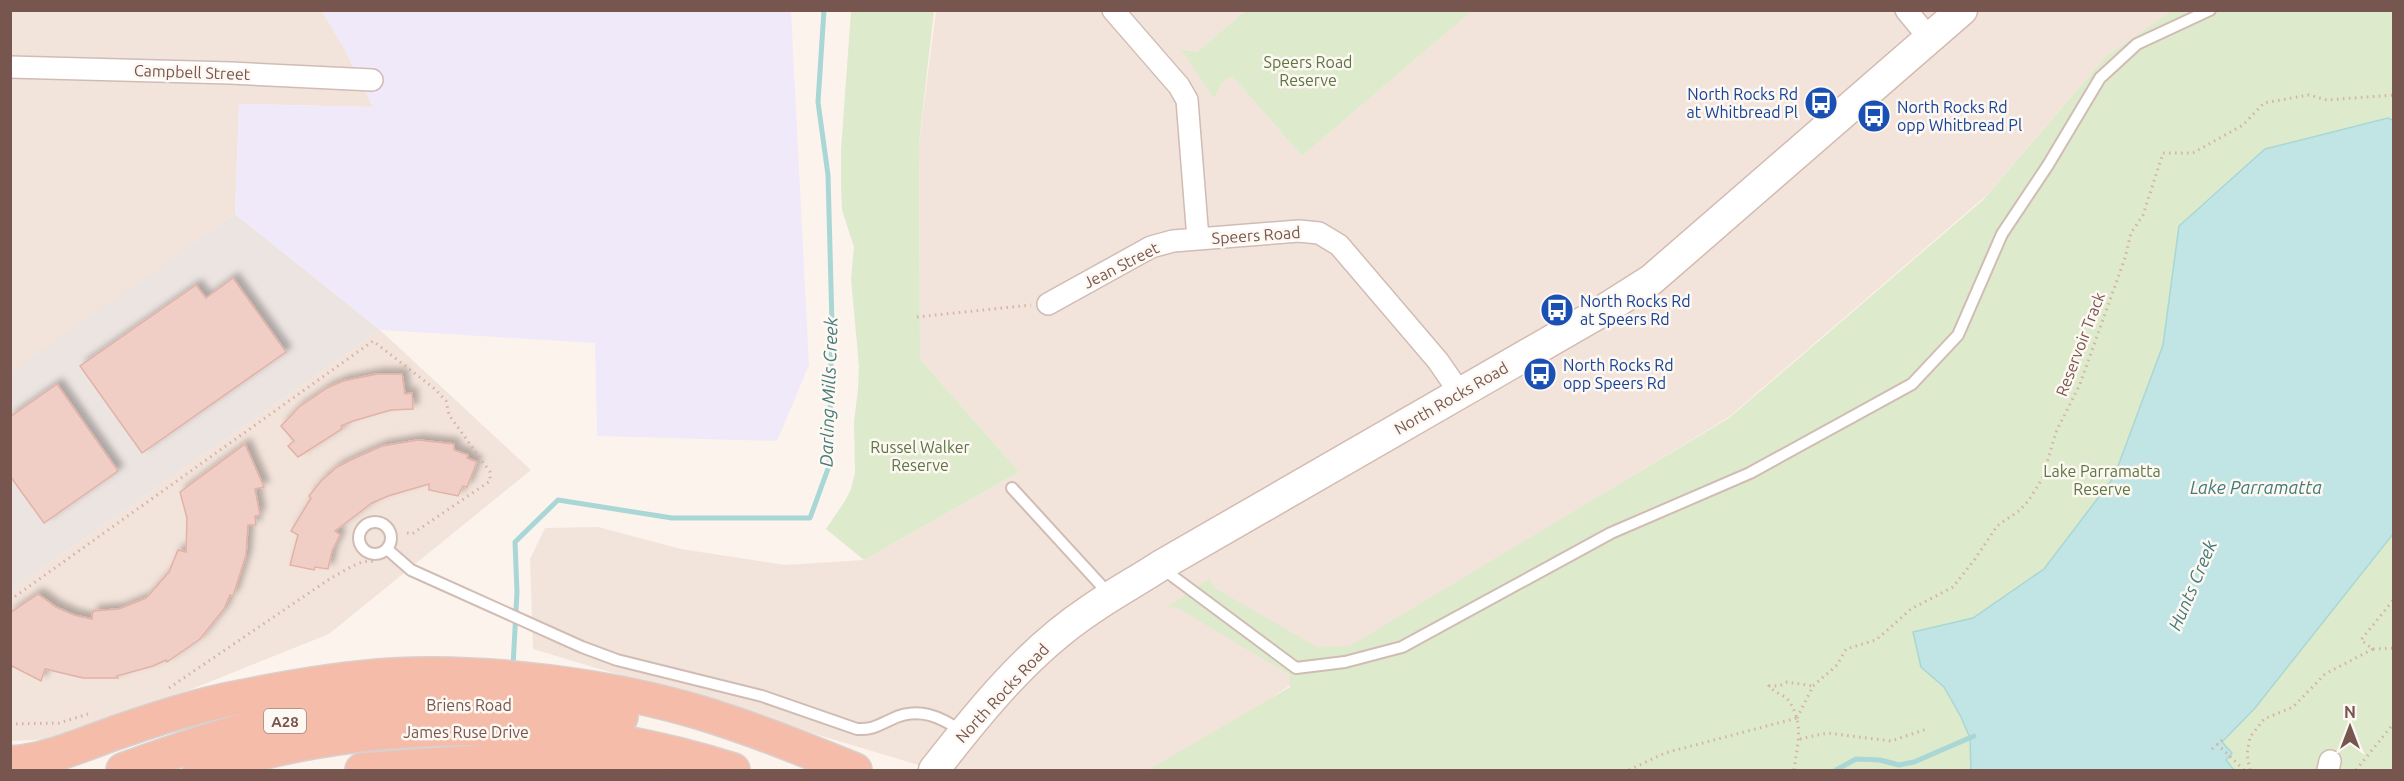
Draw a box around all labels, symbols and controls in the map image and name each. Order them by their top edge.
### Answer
park label: Speers Road Reserve [1264,53,1352,89]
street label: Campbell Street [134,61,251,83]
place label: North Rocks Rd at Whitbread Pl [1686,85,1798,121]
bus stop icon: North Rocks Rd at Whitbread Pl [1803,85,1839,121]
bus stop icon: North Rocks Rd opp Whitbread Pl [1856,98,1892,134]
place label: North Rocks Rd opp Whitbread Pl [1897,98,2022,134]
street label: Speers Road [1211,223,1301,247]
street label: Jean Street [1080,238,1162,292]
street label: Reservoir Track [2052,289,2108,399]
bus stop icon: North Rocks Rd at Speers Rd [1539,292,1575,328]
place label: North Rocks Rd at Speers Rd [1580,292,1691,328]
water label: Darling Mills Creek [815,316,841,467]
bus stop icon: North Rocks Rd opp Speers Rd [1522,356,1558,392]
place label: North Rocks Rd opp Speers Rd [1563,356,1674,392]
street label: North Rocks Road [1391,358,1511,438]
park label: Russel Walker Reserve [870,438,970,474]
park label: Lake Parramatta Reserve [2043,462,2161,498]
water label: Lake Parramatta [2190,477,2322,497]
water label: Hunts Creek [2164,536,2220,633]
street label: North Rocks Road [952,640,1052,746]
street label: Briens Road [426,696,512,714]
north arrow [2320,697,2380,757]
text: N [2344,703,2356,721]
road number: A28 [264,709,306,733]
street label: James Ruse Drive [403,723,529,741]

